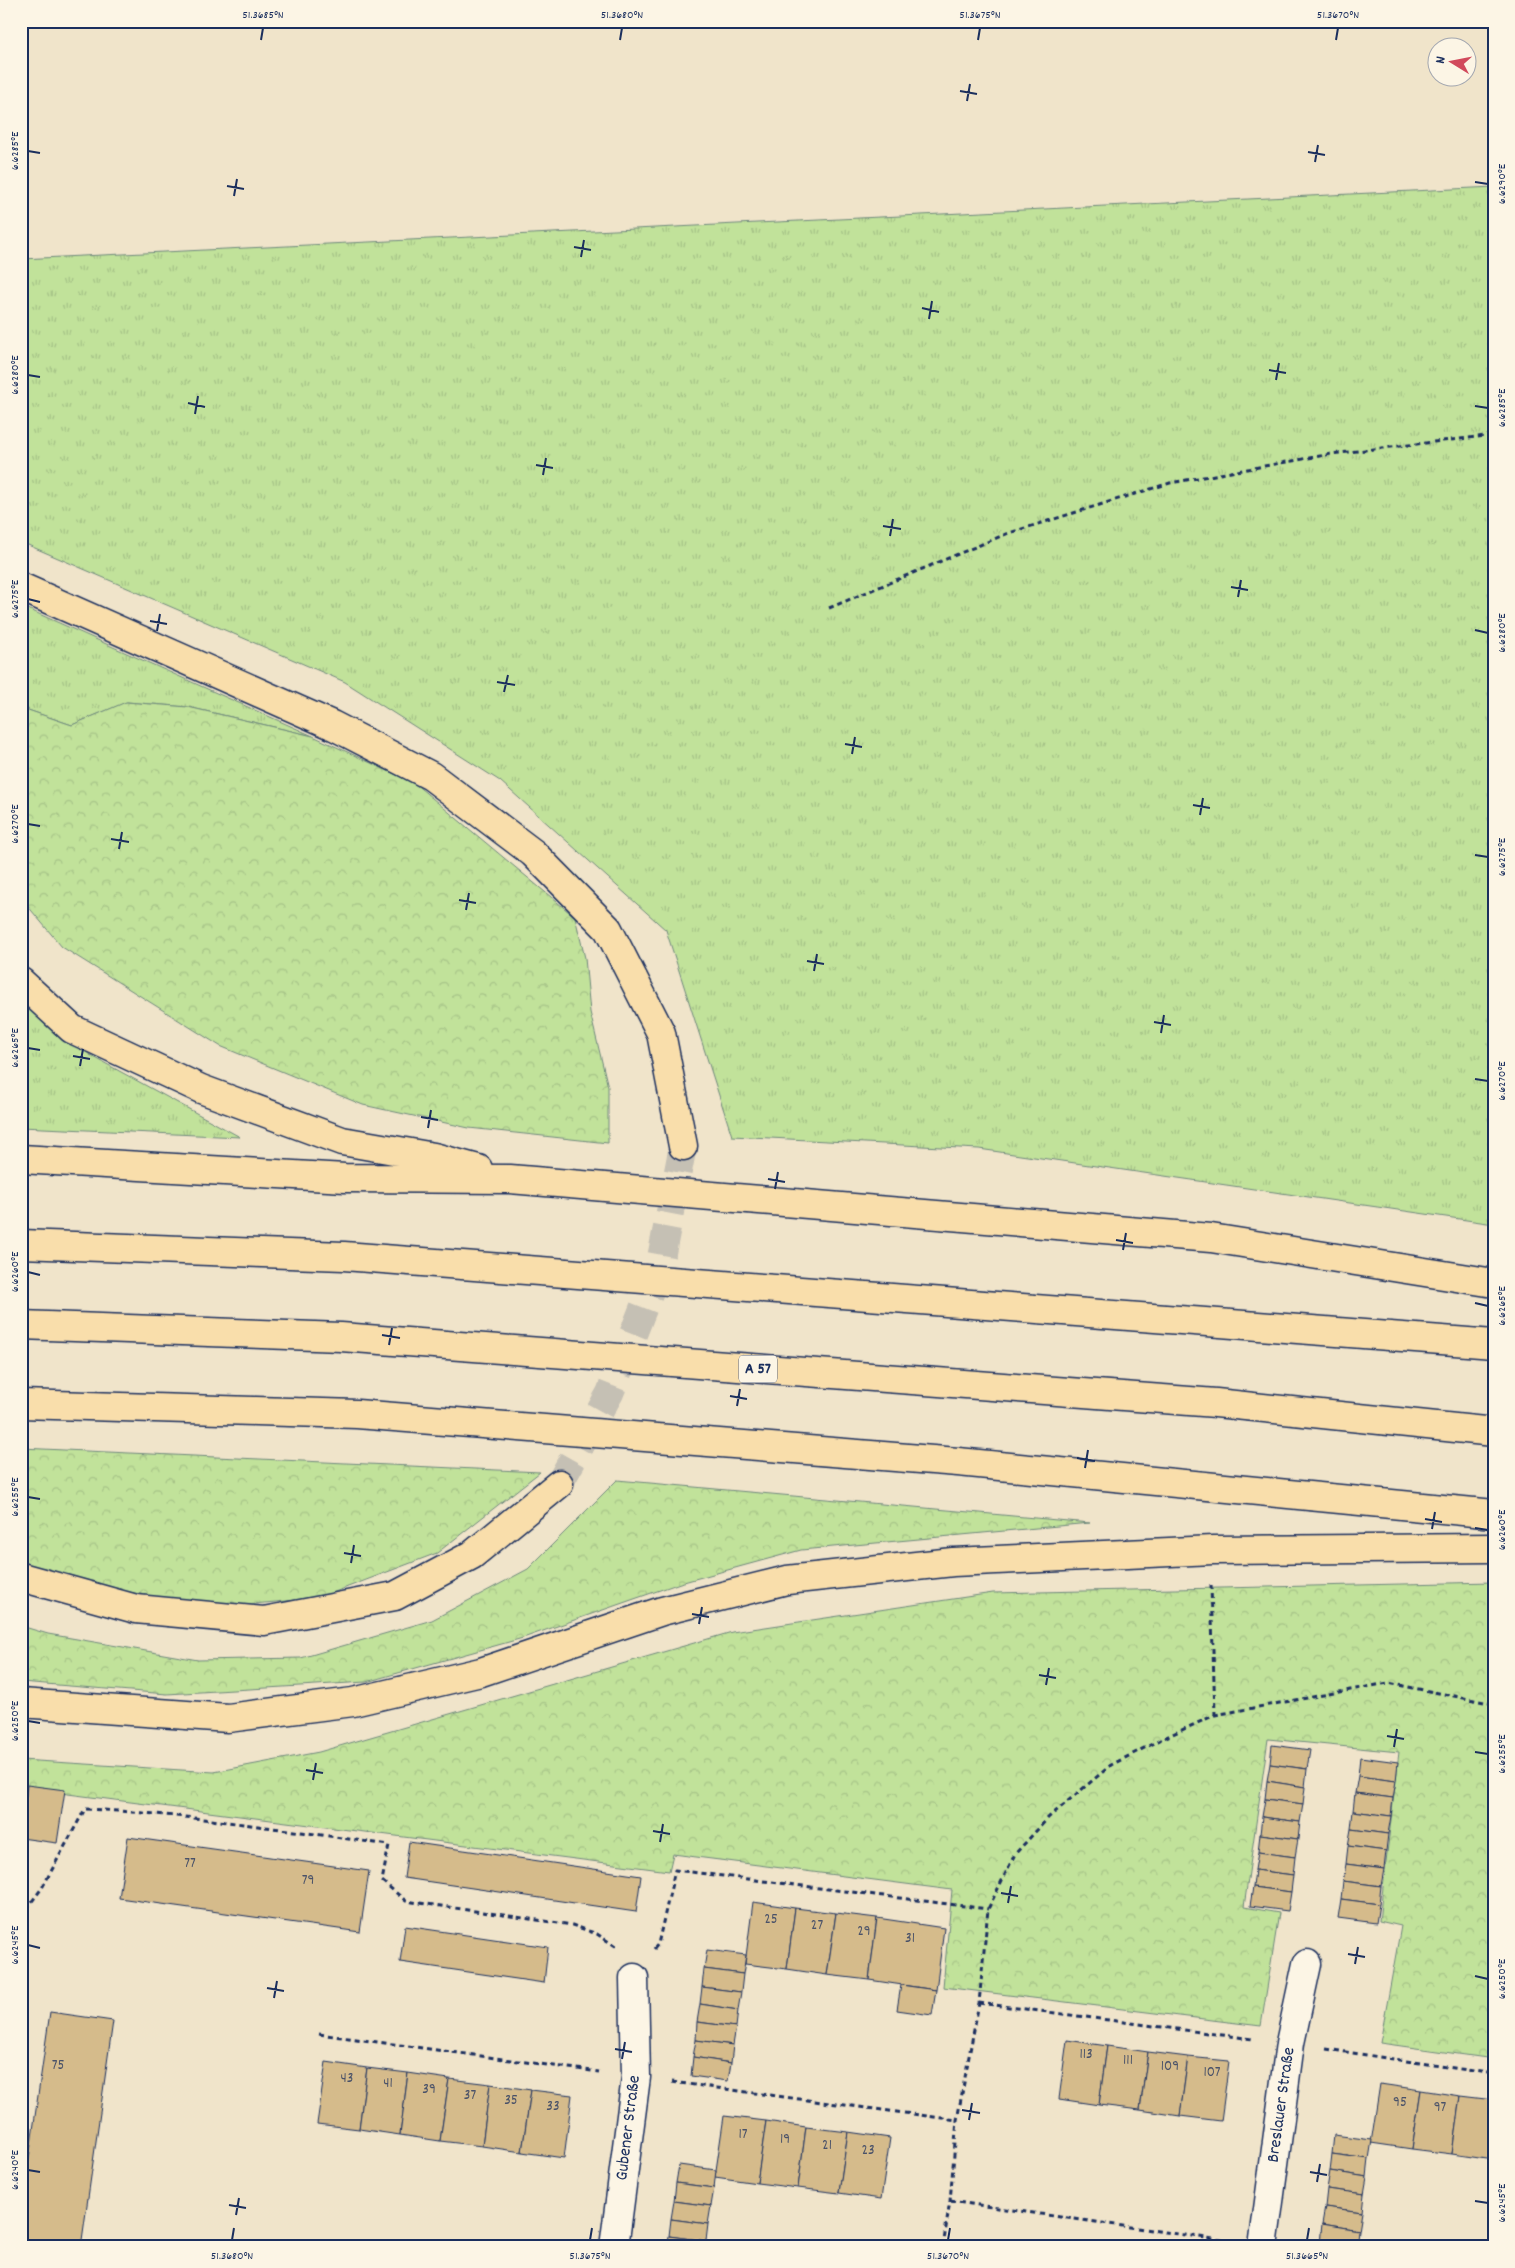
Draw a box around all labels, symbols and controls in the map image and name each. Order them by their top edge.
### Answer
text: 51.3685°N [242,7,284,24]
text: 51.3680°N [601,7,643,24]
text: 51.3675°N [959,7,1001,24]
text: 51.3670°N [1317,7,1359,24]
north arrow [1428,38,1478,88]
text: N [1431,55,1452,65]
text: 6.6285°E [7,131,24,170]
text: 6.6290°E [1494,163,1511,204]
text: 6.6280°E [7,355,24,395]
text: 6.6285°E [1494,388,1511,427]
text: 6.6275°E [7,579,24,618]
text: 6.6280°E [1494,613,1511,653]
text: 6.6270°E [7,804,24,844]
text: 6.6275°E [1494,837,1511,876]
text: 6.6265°E [7,1028,24,1068]
text: 6.6270°E [1494,1061,1511,1101]
text: 6.6260°E [7,1251,24,1292]
text: 6.6265°E [1494,1286,1511,1326]
road number: A 57 [739,1356,777,1382]
text: 6.6255°E [7,1477,24,1517]
text: 6.6260°E [1494,1509,1511,1550]
text: 6.6250°E [7,1700,24,1741]
text: 6.6255°E [1494,1734,1511,1774]
house number: 77 [184,1853,196,1875]
house number: 79 [302,1870,314,1892]
house number: 25 [764,1909,778,1931]
house number: 27 [811,1915,823,1937]
house number: 29 [857,1921,871,1943]
text: 6.6245°E [7,1925,24,1964]
house number: 31 [905,1928,915,1950]
text: 6.6250°E [1494,1958,1511,1999]
house number: 113 [1079,2044,1093,2066]
street label: Breslauer Straße [1262,2046,1302,2164]
house number: 111 [1123,2050,1133,2072]
house number: 75 [52,2055,64,2077]
house number: 109 [1161,2056,1179,2078]
house number: 107 [1203,2062,1221,2084]
house number: 43 [341,2068,353,2090]
house number: 41 [383,2073,393,2095]
street label: Gubener Straße [610,2074,648,2182]
house number: 39 [422,2079,436,2101]
house number: 37 [464,2085,476,2107]
house number: 35 [504,2090,518,2112]
house number: 95 [1393,2092,1407,2114]
house number: 33 [546,2096,560,2118]
house number: 97 [1434,2097,1447,2119]
house number: 17 [738,2124,748,2146]
house number: 19 [780,2129,790,2151]
house number: 21 [822,2135,832,2157]
house number: 23 [861,2140,875,2162]
text: 6.6240°E [7,2150,24,2190]
text: 6.6245°E [1494,2183,1511,2222]
text: 51.3680°N [211,2248,253,2265]
text: 51.3675°N [569,2248,611,2265]
text: 51.3670°N [927,2248,969,2265]
text: 51.3665°N [1286,2248,1328,2265]

